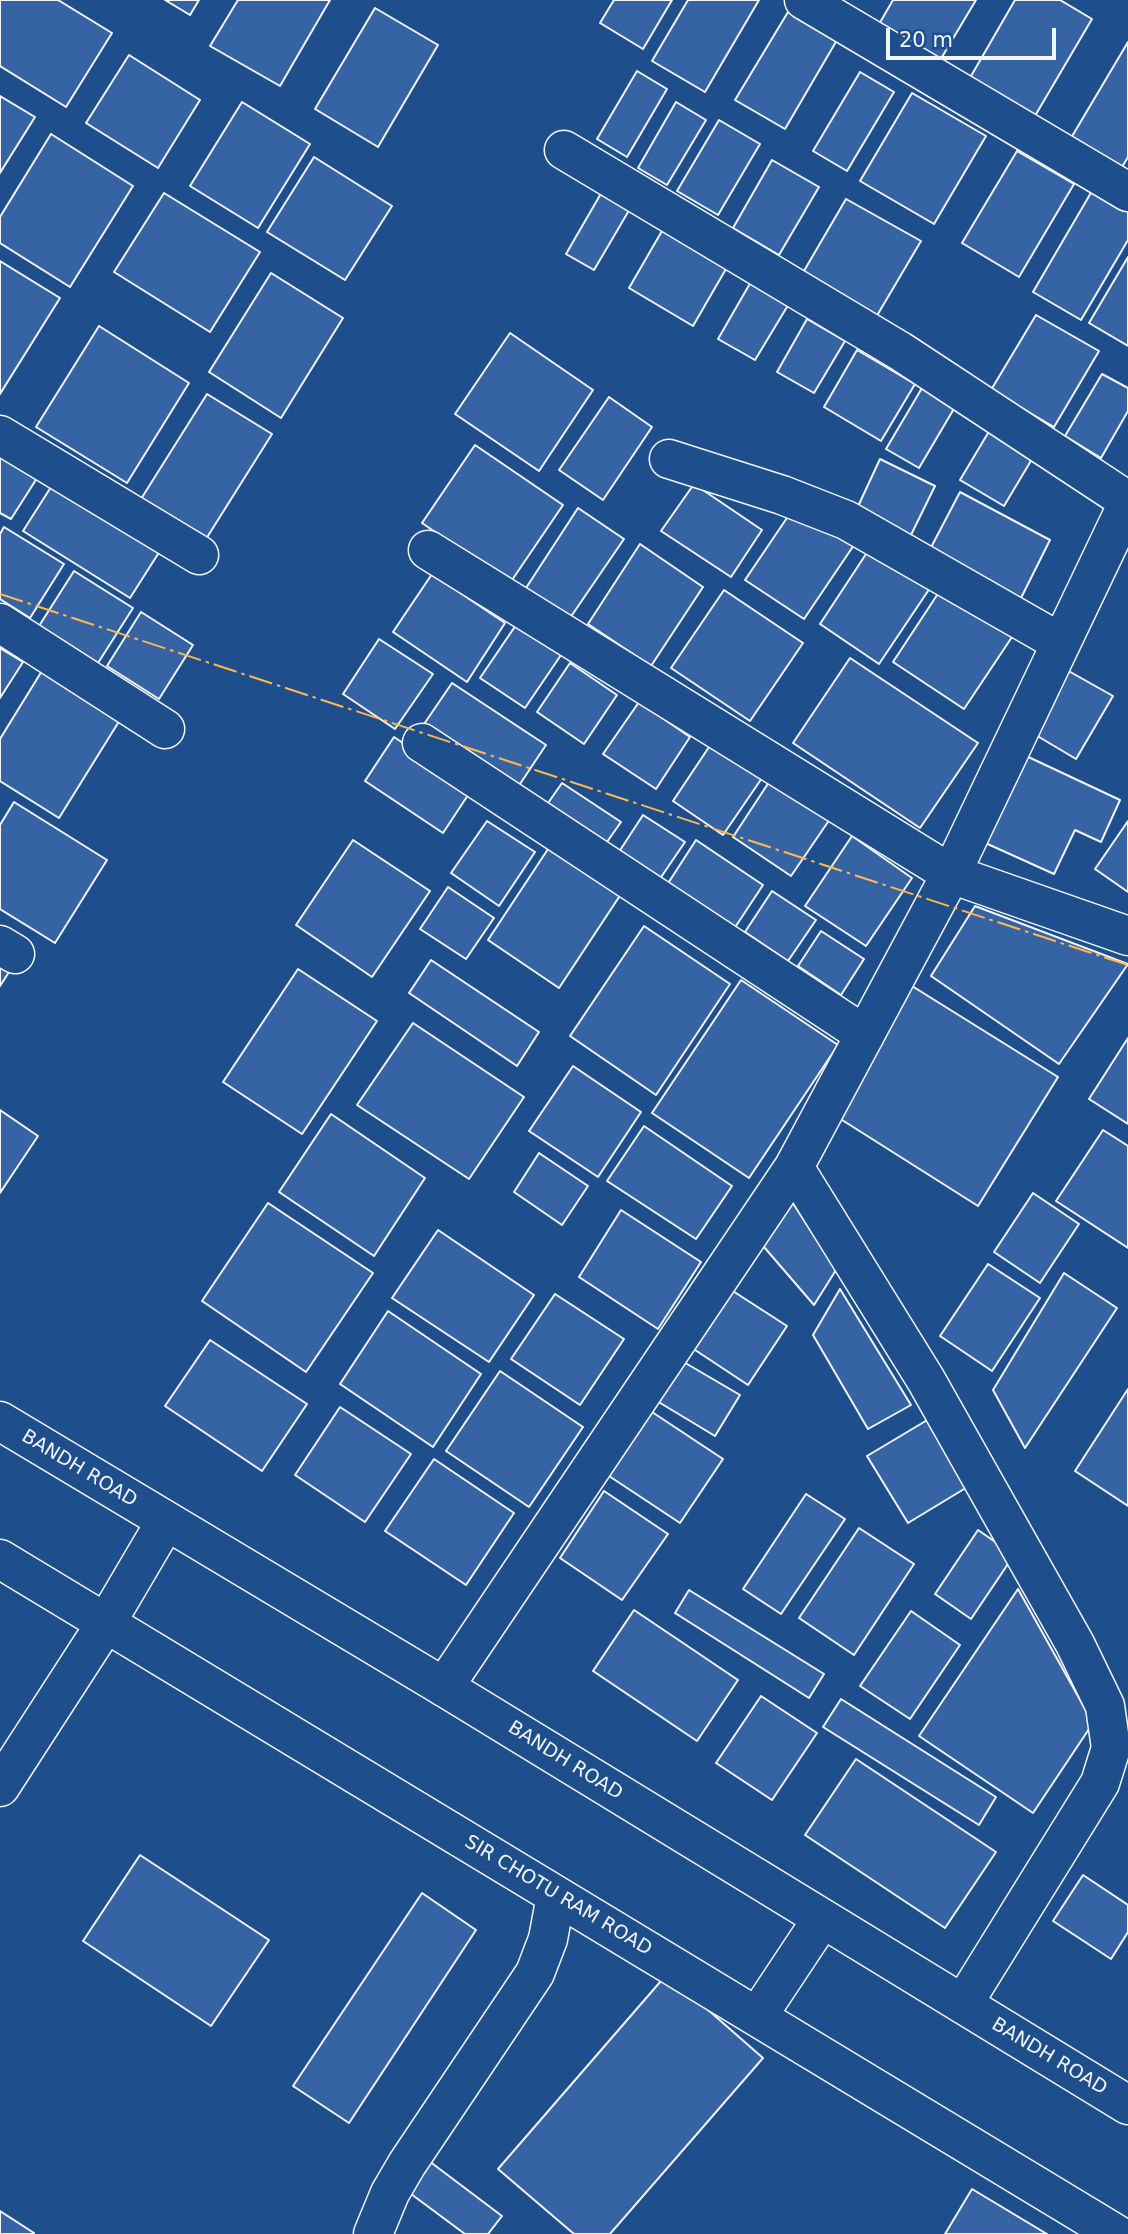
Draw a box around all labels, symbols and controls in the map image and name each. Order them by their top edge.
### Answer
scale bar [890,14,1060,58]
text: 20 m [899,28,953,52]
street label: BANDH ROAD [17,1426,141,1512]
street label: BANDH ROAD [504,1717,626,1805]
street label: SIR CHOTU RAM ROAD [460,1831,656,1961]
street label: BANDH ROAD [987,2014,1111,2100]

